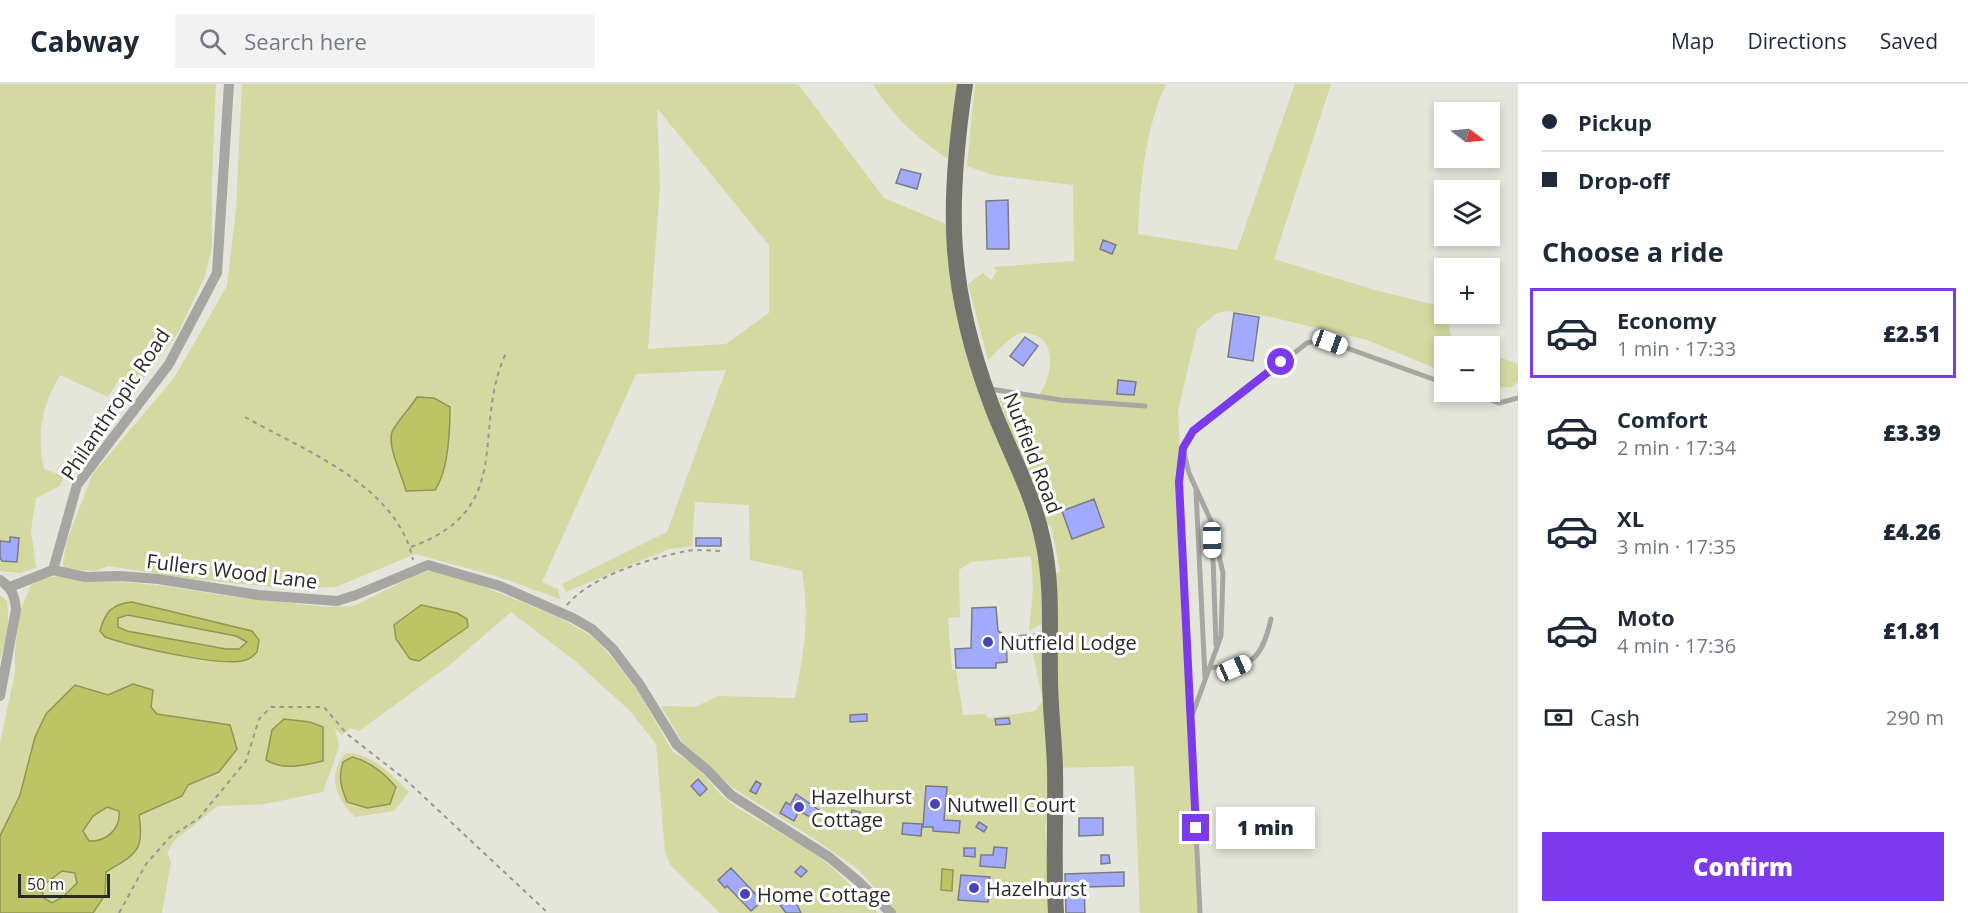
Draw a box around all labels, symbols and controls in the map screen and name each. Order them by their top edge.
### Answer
search box [175,14,595,68]
text: Cabway [30,22,139,60]
icon: search [196,25,229,58]
text: Search here [244,26,367,56]
text: Map [1671,27,1714,55]
text: Directions [1747,27,1847,55]
text: Saved [1880,27,1938,55]
north arrow [1434,102,1500,168]
map controls [1434,102,1500,402]
text: Pickup [1578,107,1652,137]
text: Drop-off [1578,165,1670,195]
button: layers [1434,180,1500,246]
text: Choose a ride [1542,233,1724,270]
button: + [1434,258,1500,324]
text: Economy [1617,305,1716,335]
icon: car [1545,306,1599,360]
text: £2.51 [1883,318,1941,348]
street label: Philanthropic Road [54,323,176,485]
car [1310,327,1350,357]
text: 1 min · 17:33 [1617,335,1736,362]
button: − [1434,336,1500,402]
route start [1267,348,1294,375]
street label: Nutfield Road [998,389,1068,517]
text: Comfort [1617,404,1708,434]
icon: car [1545,405,1599,459]
text: £3.39 [1883,417,1941,447]
text: 2 min · 17:34 [1617,434,1736,461]
text: XL [1617,503,1644,533]
icon: car [1545,504,1599,558]
text: £4.26 [1883,516,1941,546]
car [1203,522,1221,558]
text: 3 min · 17:35 [1617,533,1736,560]
street label: Fullers Wood Lane [145,547,319,595]
text: Moto [1617,602,1675,632]
icon: car [1545,603,1599,657]
text: £1.81 [1883,615,1941,645]
place label: Nutfield Lodge [1000,629,1137,656]
text: 4 min · 17:36 [1617,632,1736,659]
marker: Nutfield Lodge [981,635,995,649]
car [1214,652,1254,684]
icon: cash [1542,701,1575,734]
text: Cash [1590,702,1640,732]
text: 290 m [1886,704,1944,731]
place label: Hazelhurst Cottage [811,783,912,833]
place label: Nutwell Court [947,791,1076,818]
marker: Nutwell Court [928,797,942,811]
marker: Hazelhurst Cottage [792,800,806,814]
callout: 1 min [1217,807,1316,849]
route end [1182,814,1209,841]
text: 1 min [1237,814,1294,841]
button: Confirm [1542,832,1944,901]
scale bar [18,871,110,898]
text: 50 m [27,873,64,895]
place label: Hazelhurst [986,875,1087,902]
place label: Home Cottage [757,881,891,908]
marker: Hazelhurst [967,881,981,895]
marker: Home Cottage [738,887,752,901]

